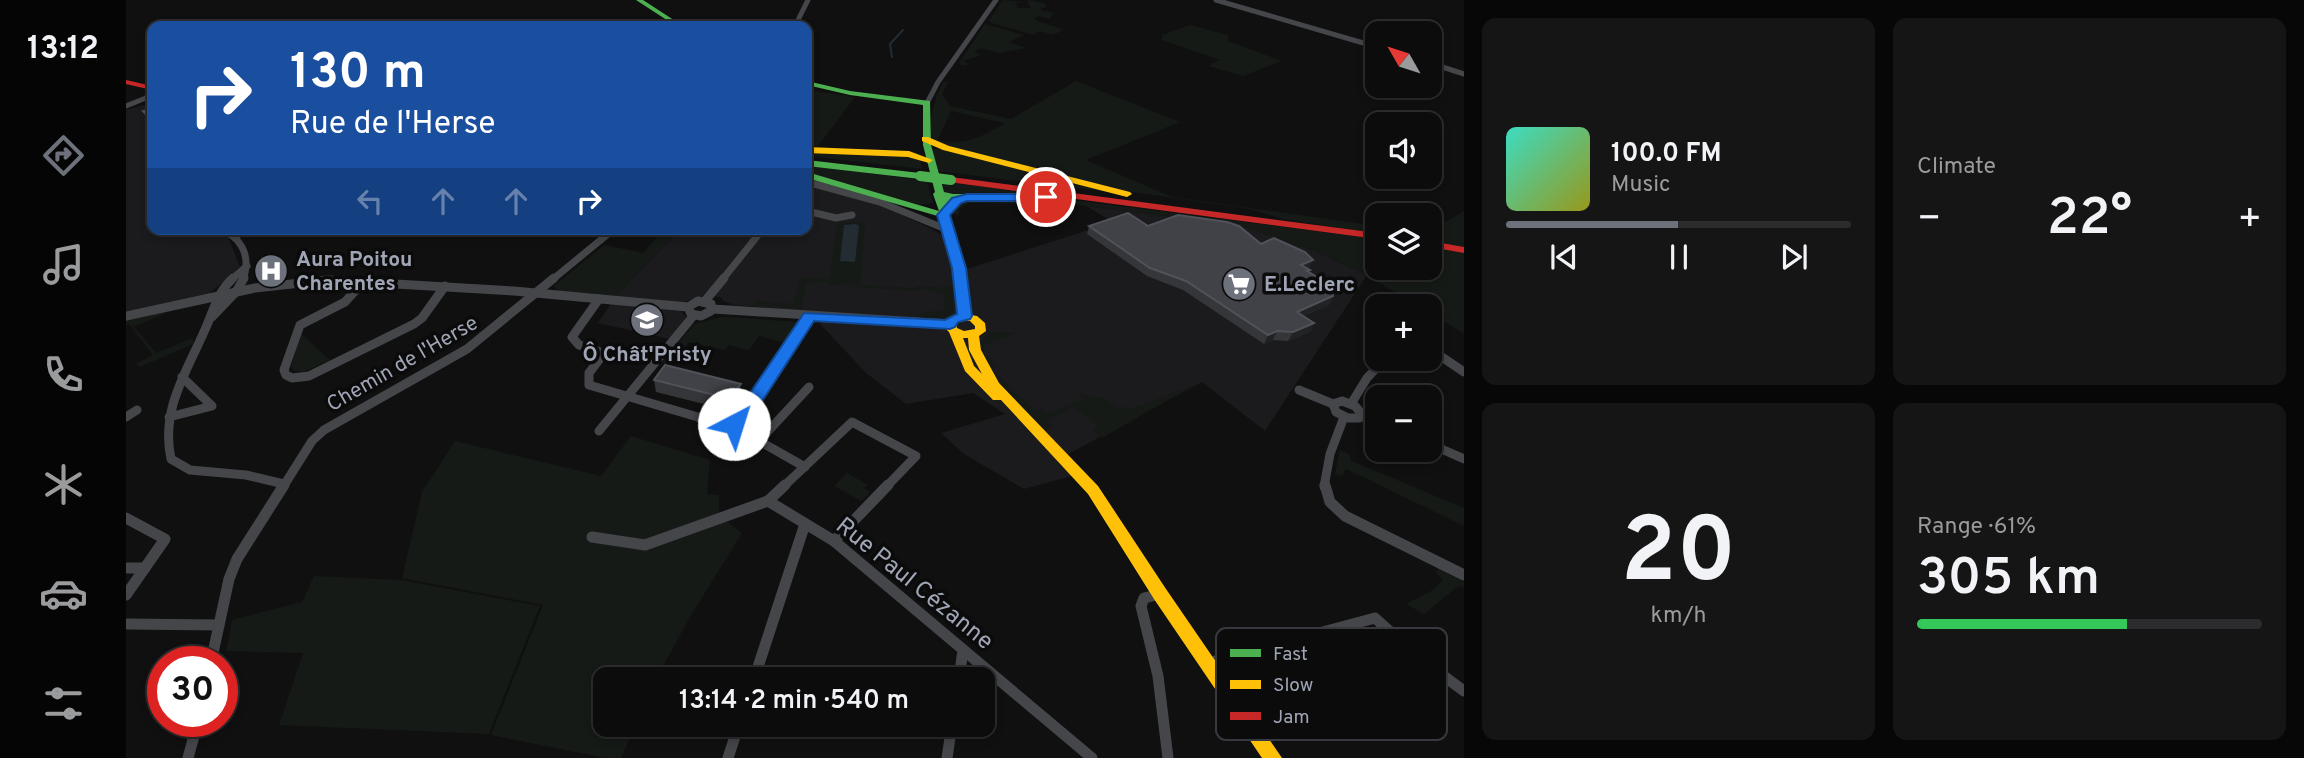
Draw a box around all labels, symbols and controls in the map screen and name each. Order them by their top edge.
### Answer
north arrow [1365,21,1442,98]
map controls [1365,21,1442,462]
text: 13:12 [27,30,99,70]
text: 130 m [290,44,426,106]
icon: right [175,49,266,140]
text: Rue de l'Herse [290,105,495,145]
button: sound [1365,112,1442,189]
icon: directions [39,131,88,180]
text: 100.0 FM [1611,138,1722,171]
text: Climate [1917,153,1996,182]
pin [1016,167,1076,227]
text: Music [1611,171,1671,200]
icon: arrive [1027,178,1065,216]
icon: left [351,182,389,220]
icon: ahead [424,182,462,220]
icon: ahead [497,182,535,220]
icon: right [570,182,608,220]
text: 22° [2047,187,2132,253]
text: − [1917,196,1942,245]
text: + [2237,196,2262,245]
button: layers [1365,203,1442,280]
icon: previous [1545,238,1583,276]
icon: pause [1660,238,1698,276]
icon: next [1775,238,1813,276]
icon: music [39,240,88,289]
place label: Aura Poitou Charentes [296,247,413,298]
hospital icon: Aura Poitou Charentes [252,252,290,290]
supermarket icon: E.Leclerc [1220,265,1258,303]
place label: E.Leclerc [1264,272,1355,299]
button: + [1365,294,1442,371]
school or university icon: Ô Chât'Pristy [628,301,666,339]
street label: Chemin de l'Herse [322,310,483,419]
place label: Ô Chât'Pristy [582,341,712,369]
icon: phone [39,350,88,399]
button: − [1365,385,1442,462]
position arrow [697,387,771,461]
icon: climate [39,460,88,509]
text: 20 [1621,499,1736,614]
street label: Rue Paul Cézanne [829,512,999,657]
text: Range · 61% [1917,513,2036,542]
text: 305 km [1917,547,2100,613]
icon: car [39,569,88,618]
text: km/h [1651,602,1706,631]
legend [1216,628,1447,740]
text: Fast [1273,643,1308,667]
speed limit sign: 30 [147,646,238,737]
text: Slow [1273,674,1313,698]
icon: filters [39,679,88,728]
text: 13:14 · 2 min · 540 m [679,685,909,718]
text: Jam [1273,706,1310,730]

